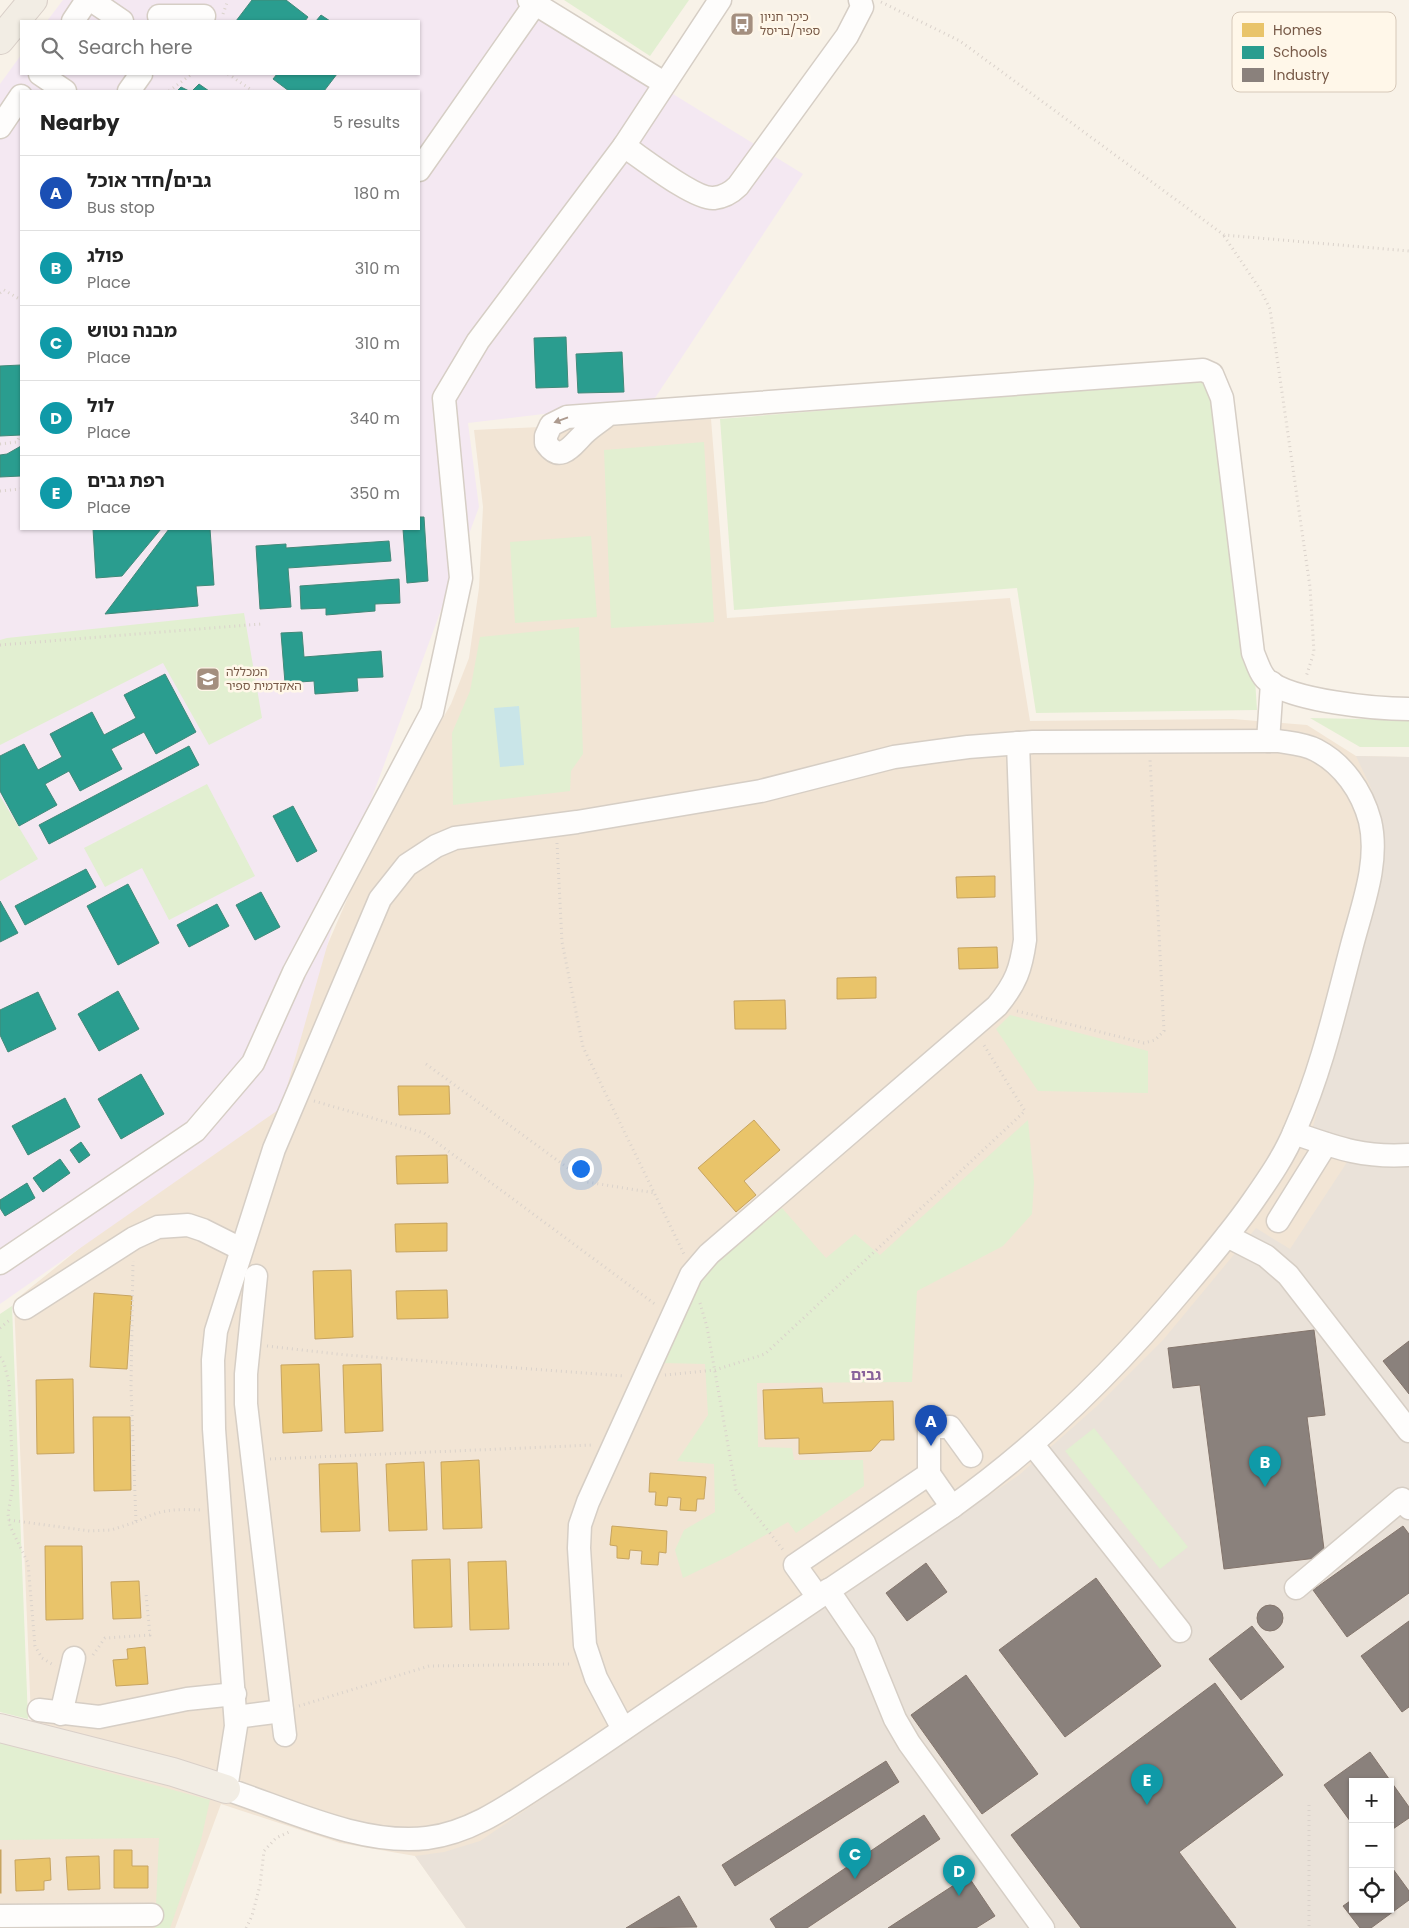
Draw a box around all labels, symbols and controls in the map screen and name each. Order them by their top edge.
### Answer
place label: כיכר חניון ספיר/בריסל [760,8,821,39]
bus stop icon: כיכר חניון ספיר/בריסל [729,11,755,37]
legend [1232,12,1396,92]
search box [20,20,420,75]
text: Homes [1273,20,1322,40]
icon: search [38,34,66,62]
text: Search here [78,34,192,61]
text: Schools [1273,42,1327,62]
text: Industry [1273,65,1329,85]
text: Nearby [40,108,120,137]
text: 5 results [333,111,400,134]
text: גבים/חדר אוכל [87,167,211,194]
text: A [50,182,62,205]
text: 180 m [354,182,400,205]
text: Bus stop [87,196,155,219]
text: פולג [87,242,124,269]
text: B [51,257,61,280]
text: 310 m [355,257,400,280]
text: Place [87,271,131,294]
text: מבנה נטוש [87,317,177,344]
text: C [50,332,62,355]
text: 310 m [355,332,400,355]
text: Place [87,346,131,369]
text: לול [87,392,115,419]
text: D [50,407,62,430]
text: 340 m [350,407,400,430]
one-way arrow [553,416,568,424]
text: Place [87,421,131,444]
text: רפת גבים [87,467,165,494]
text: E [52,482,60,505]
text: 350 m [350,482,400,505]
text: Place [87,496,131,519]
place label: המכללה האקדמית ספיר [226,663,302,694]
school or university icon: המכללה האקדמית ספיר [195,666,221,692]
your location [568,1156,594,1182]
district label: גבים [851,1364,881,1385]
pin: A [915,1405,947,1446]
pin: B [1249,1446,1281,1487]
pin: E [1131,1764,1163,1805]
map controls [1349,1778,1394,1913]
button: + [1349,1778,1394,1823]
button: − [1349,1823,1394,1868]
pin: C [839,1838,871,1879]
pin: D [943,1855,975,1896]
button: locate [1349,1868,1394,1913]

